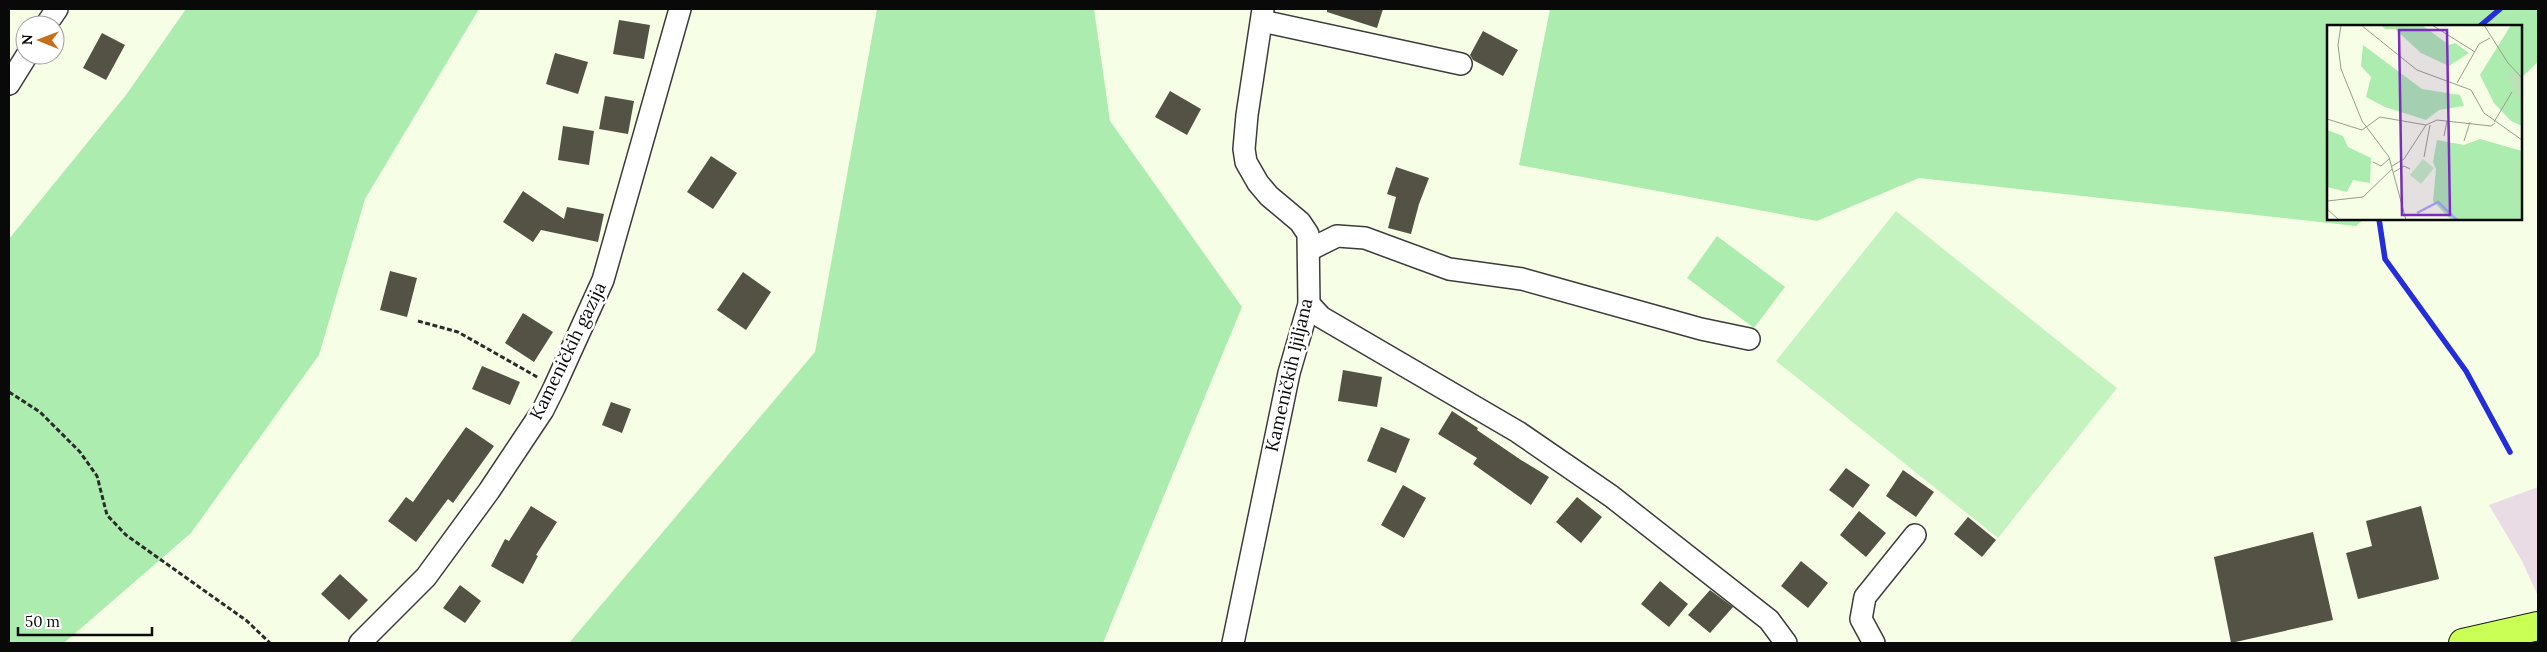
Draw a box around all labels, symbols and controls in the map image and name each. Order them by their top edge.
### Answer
north arrow [15,15,65,65]
inset map [2327,25,2522,220]
text: N [18,34,36,45]
street label: Kameničkih gazija [524,278,611,424]
street label: Kameničkih ljiljana [1260,296,1317,454]
scale bar [18,604,151,636]
text: 50 m [25,612,60,631]

